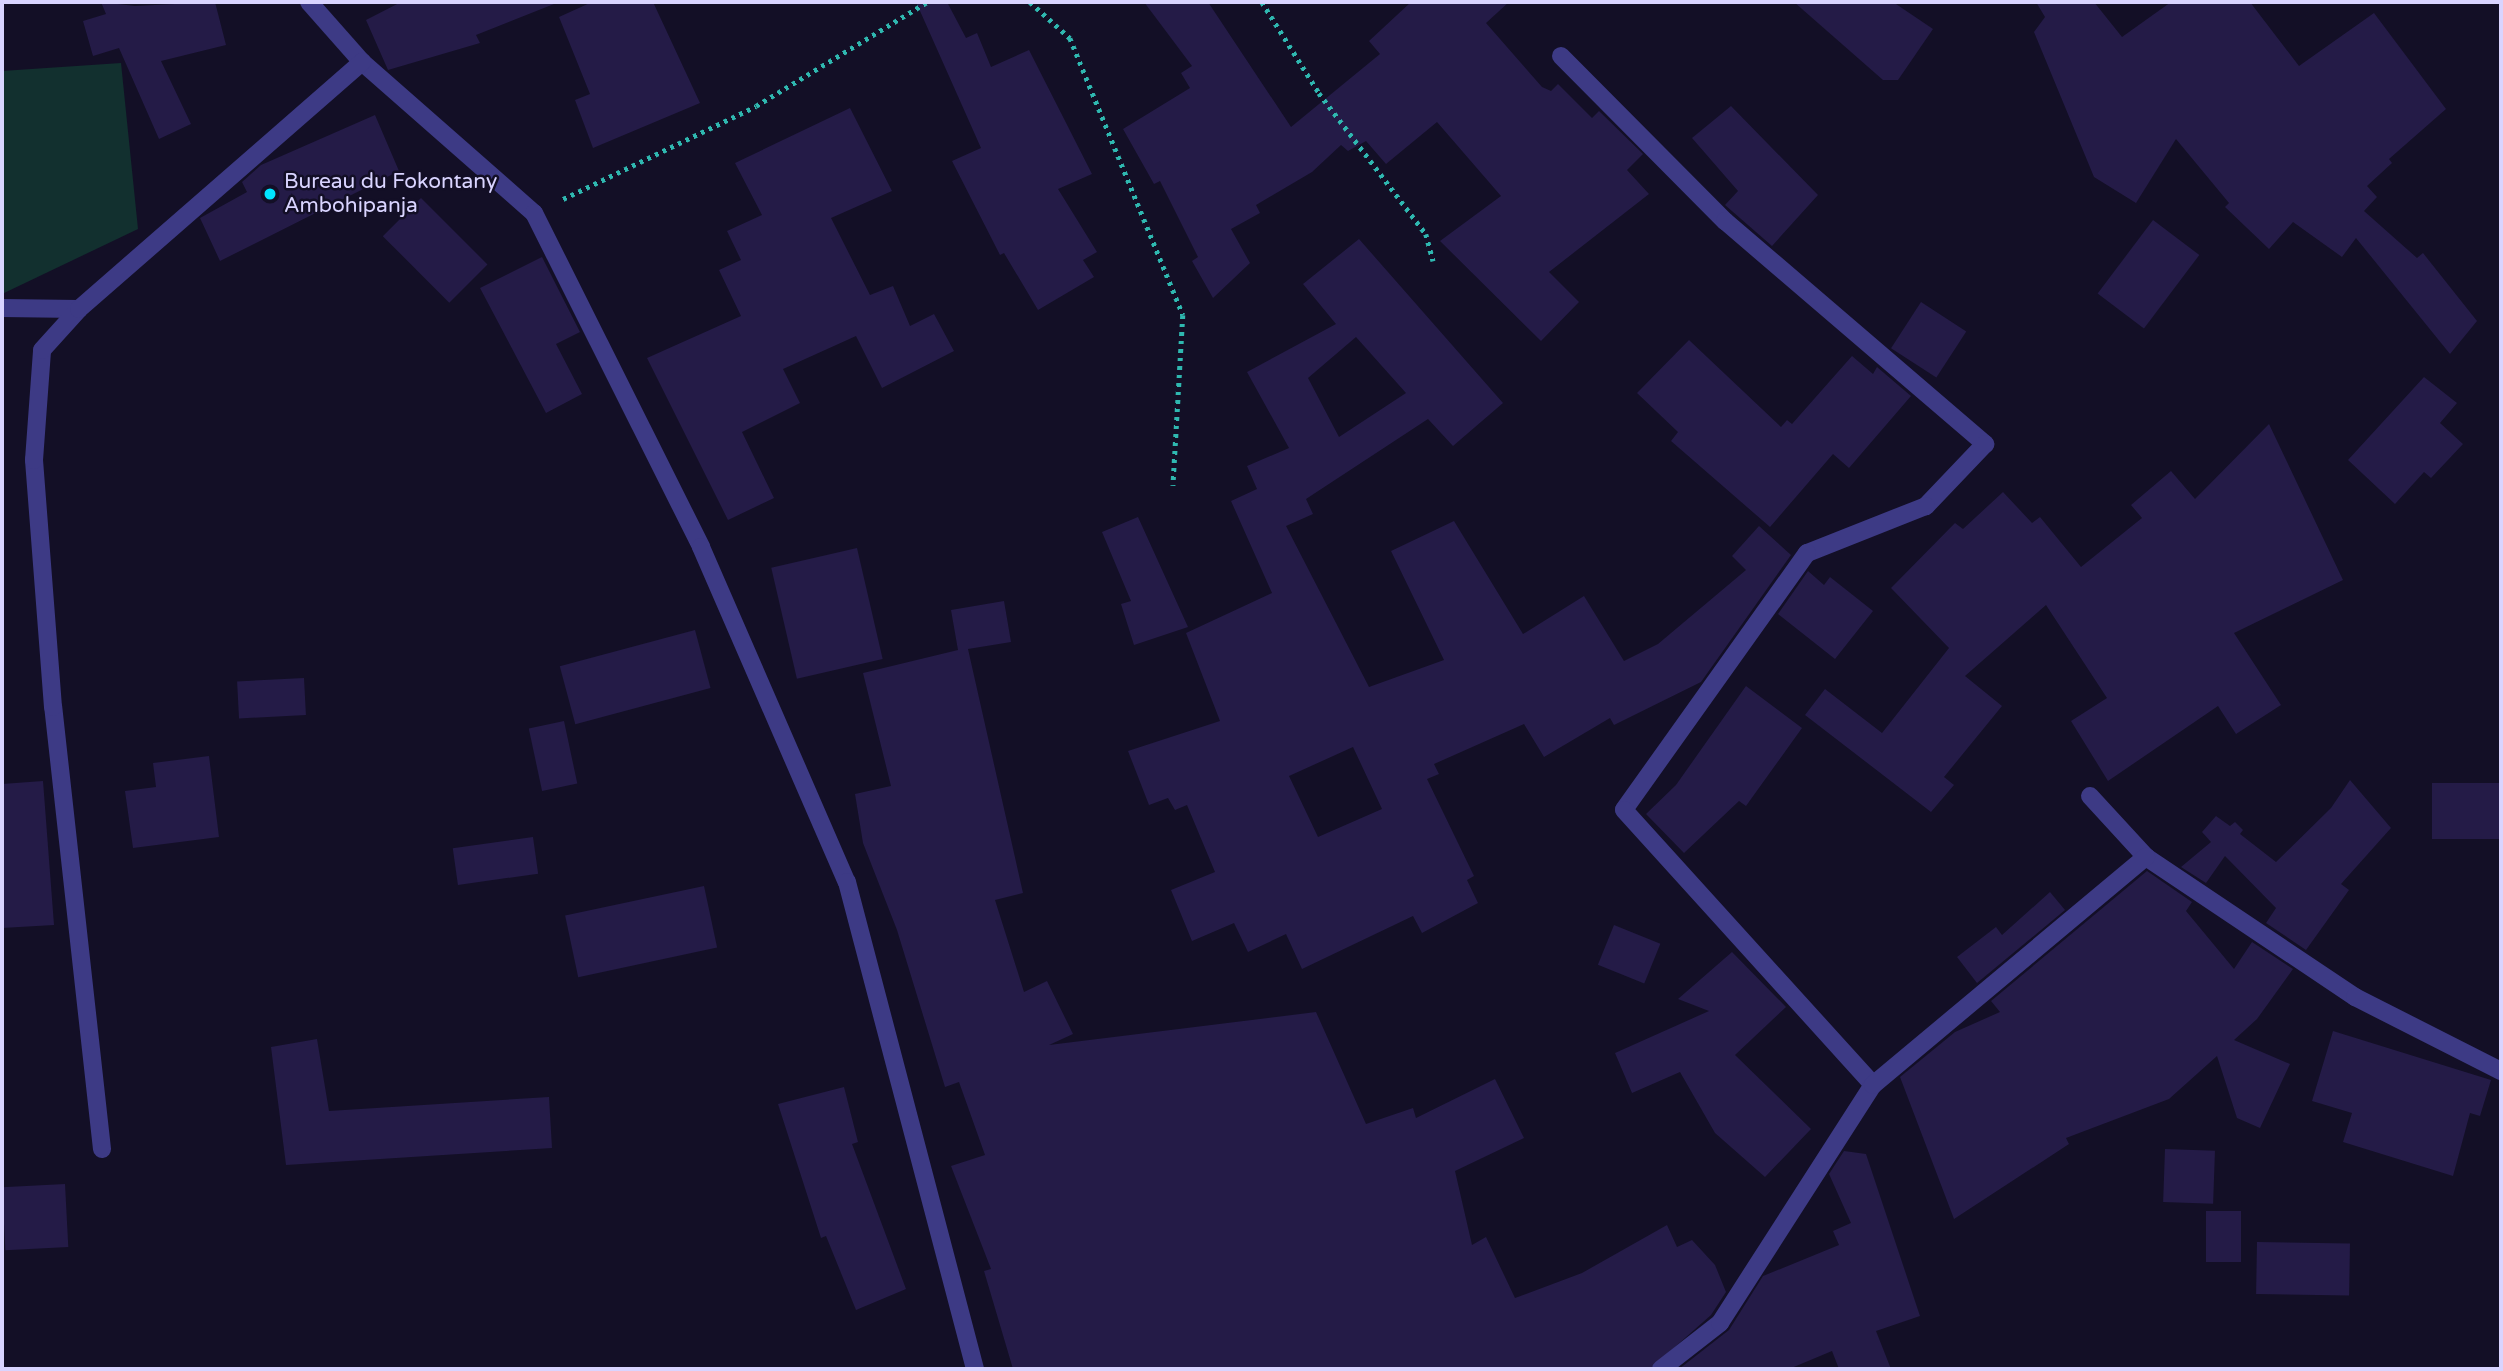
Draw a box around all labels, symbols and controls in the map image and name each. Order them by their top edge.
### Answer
place label: Bureau du Fokontany Ambohipanja [284,169,497,219]
marker: Bureau du Fokontany Ambohipanja [262,186,278,202]

